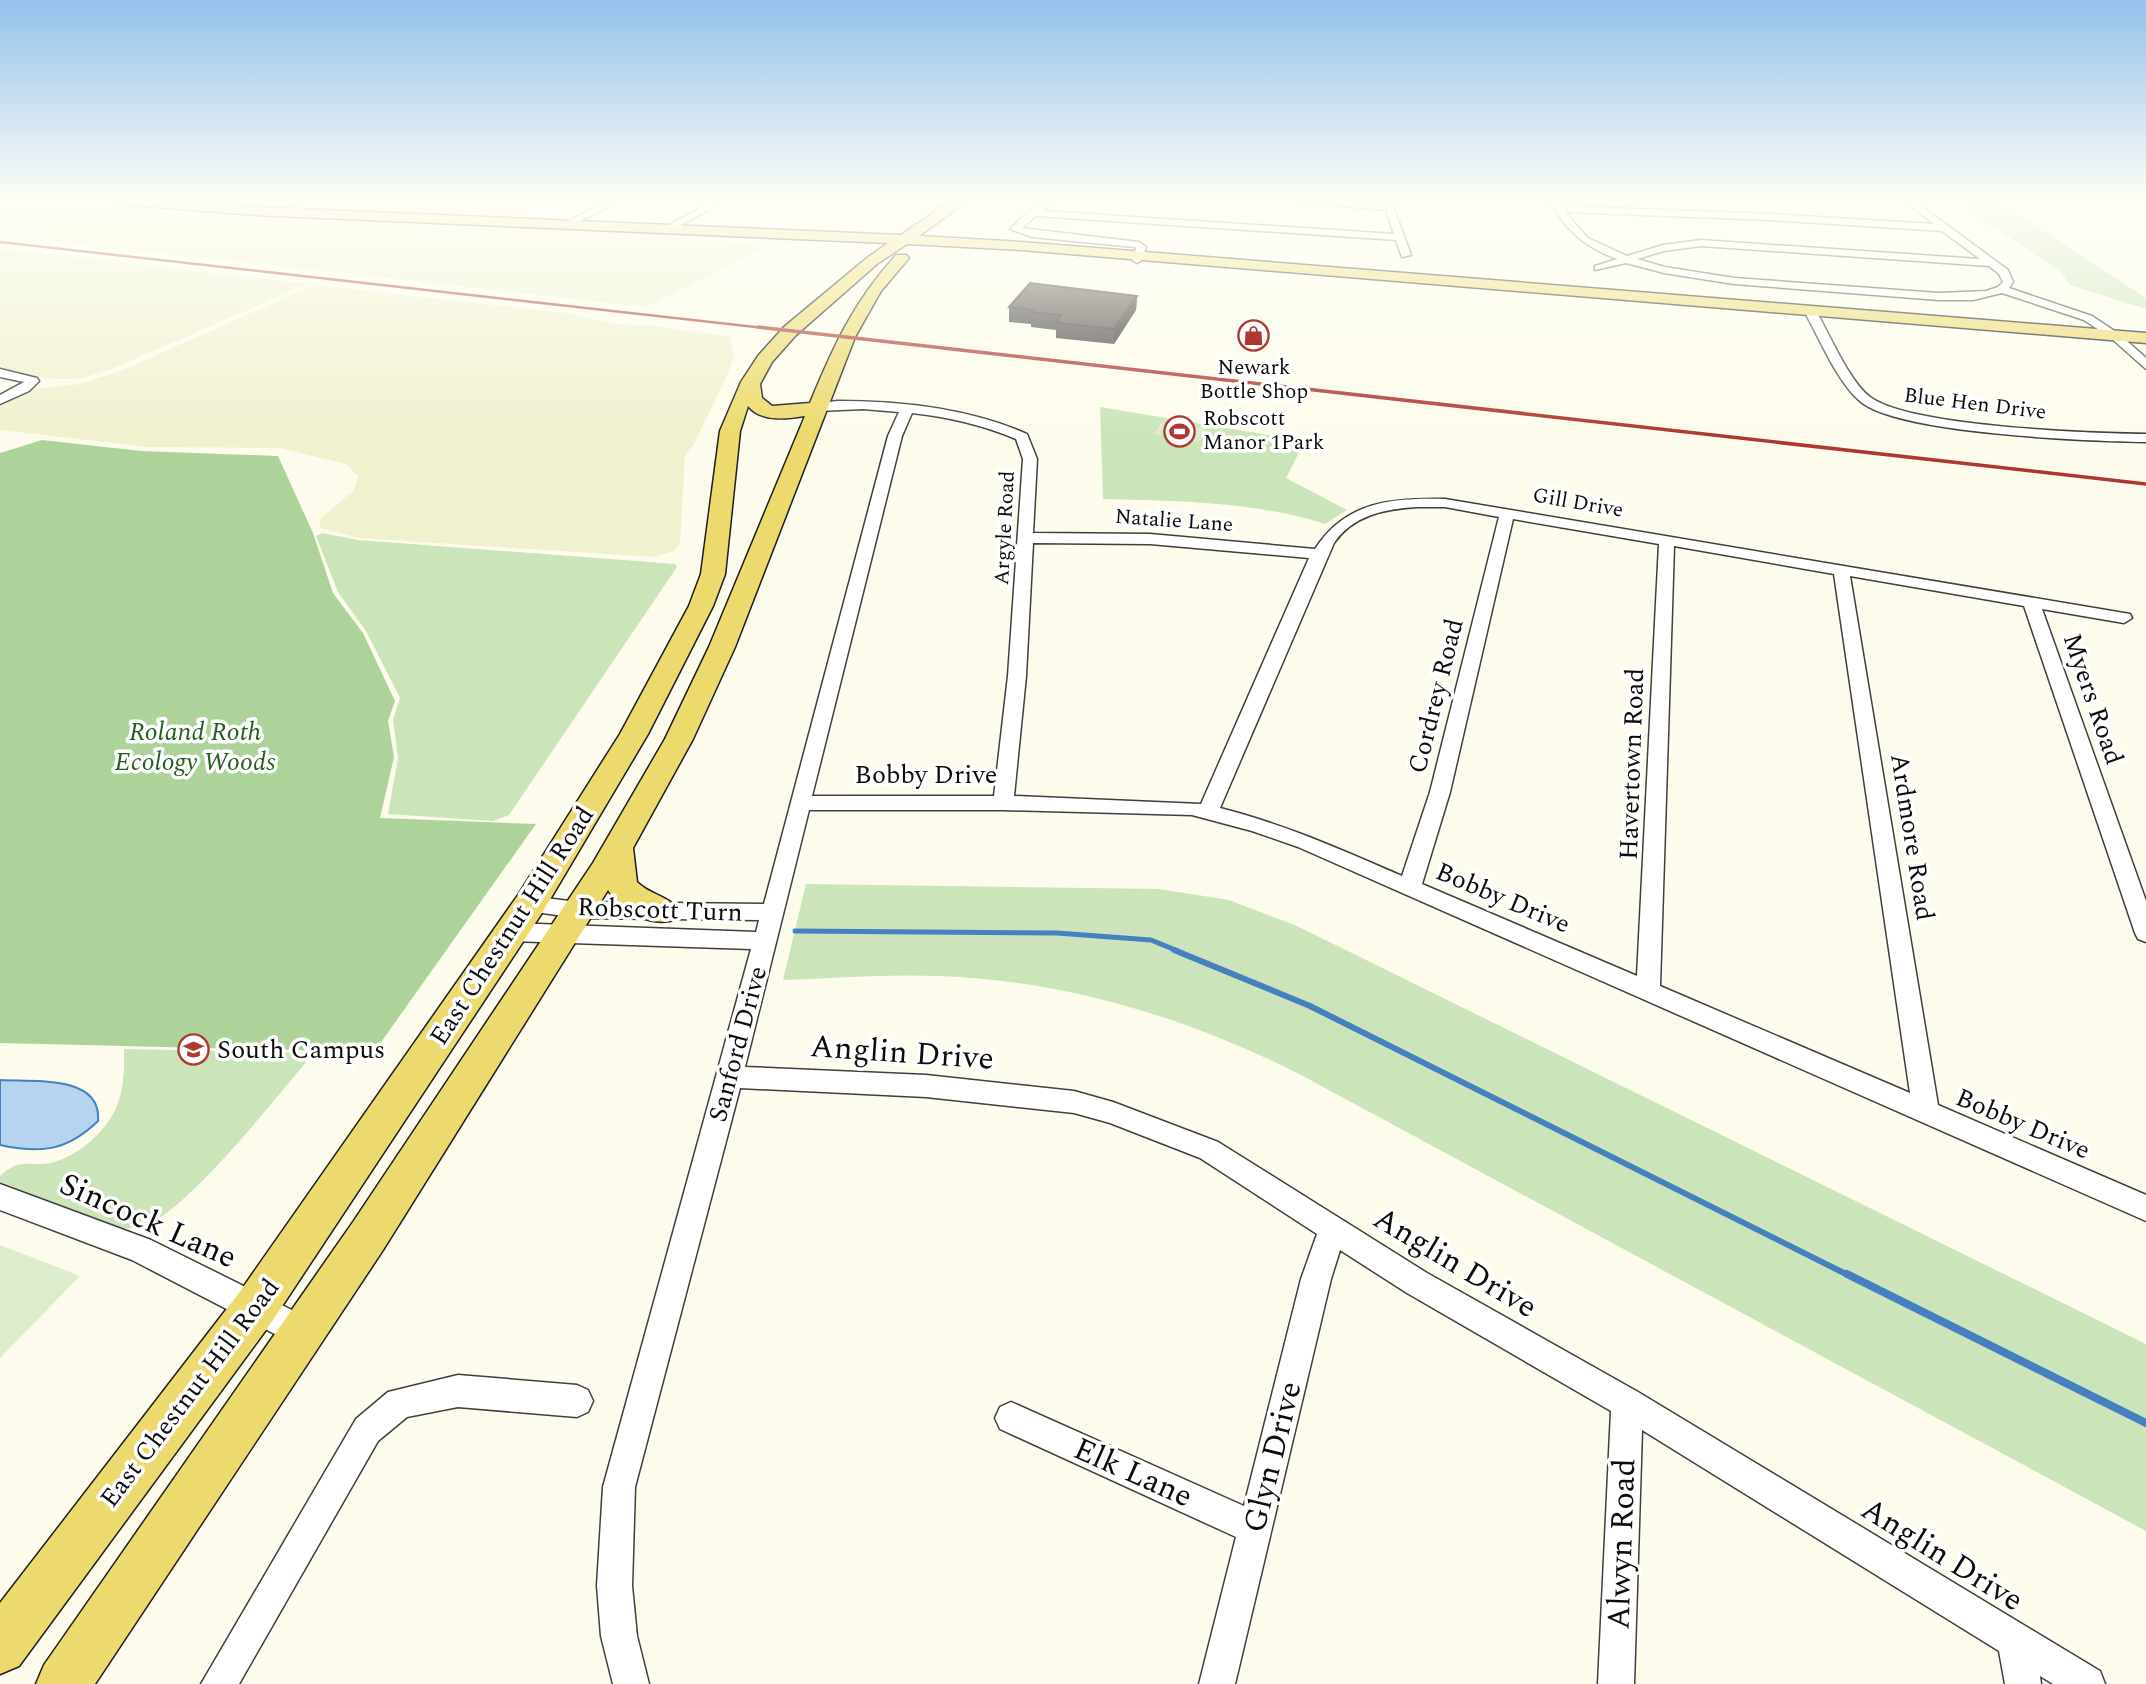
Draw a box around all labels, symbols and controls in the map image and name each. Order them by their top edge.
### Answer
shop icon: Newark Bottle Shop [1237,319,1271,353]
place label: Newark Bottle Shop [1200,352,1308,408]
street label: Blue Hen Drive [1902,379,2048,429]
place label: Robscott Manor 1Park [1203,403,1325,459]
sports icon: Robscott Manor 1Park [1163,414,1197,448]
street label: Argyle Road [986,470,1024,586]
street label: Gill Drive [1530,479,1626,527]
street label: Natalie Lane [1114,501,1234,541]
street label: Cordrey Road [1397,614,1475,778]
street label: Myers Road [2052,628,2134,770]
street label: Havertown Road [1609,667,1655,861]
park label: Roland Roth Ecology Woods [115,712,275,782]
street label: Ardmore Road [1879,751,1945,923]
street label: Bobby Drive [855,755,997,795]
street label: East Chestnut Hill Road [419,798,605,1054]
street label: Bobby Drive [1429,852,1577,944]
street label: Robscott Turn [577,887,743,933]
street label: Sanford Drive [698,962,778,1126]
street label: Anglin Drive [808,1022,996,1084]
place label: South Campus [217,1030,385,1070]
school or university icon: South Campus [177,1033,211,1067]
street label: Bobby Drive [1949,1078,2097,1170]
street label: Sincock Lane [51,1160,245,1282]
street label: Anglin Drive [1364,1195,1546,1331]
street label: East Chestnut Hill Road [90,1270,290,1516]
street label: Glyn Drive [1231,1376,1315,1538]
street label: Elk Lane [1065,1425,1201,1521]
street label: Alwyn Road [1595,1458,1649,1630]
street label: Anglin Drive [1851,1485,2033,1625]

